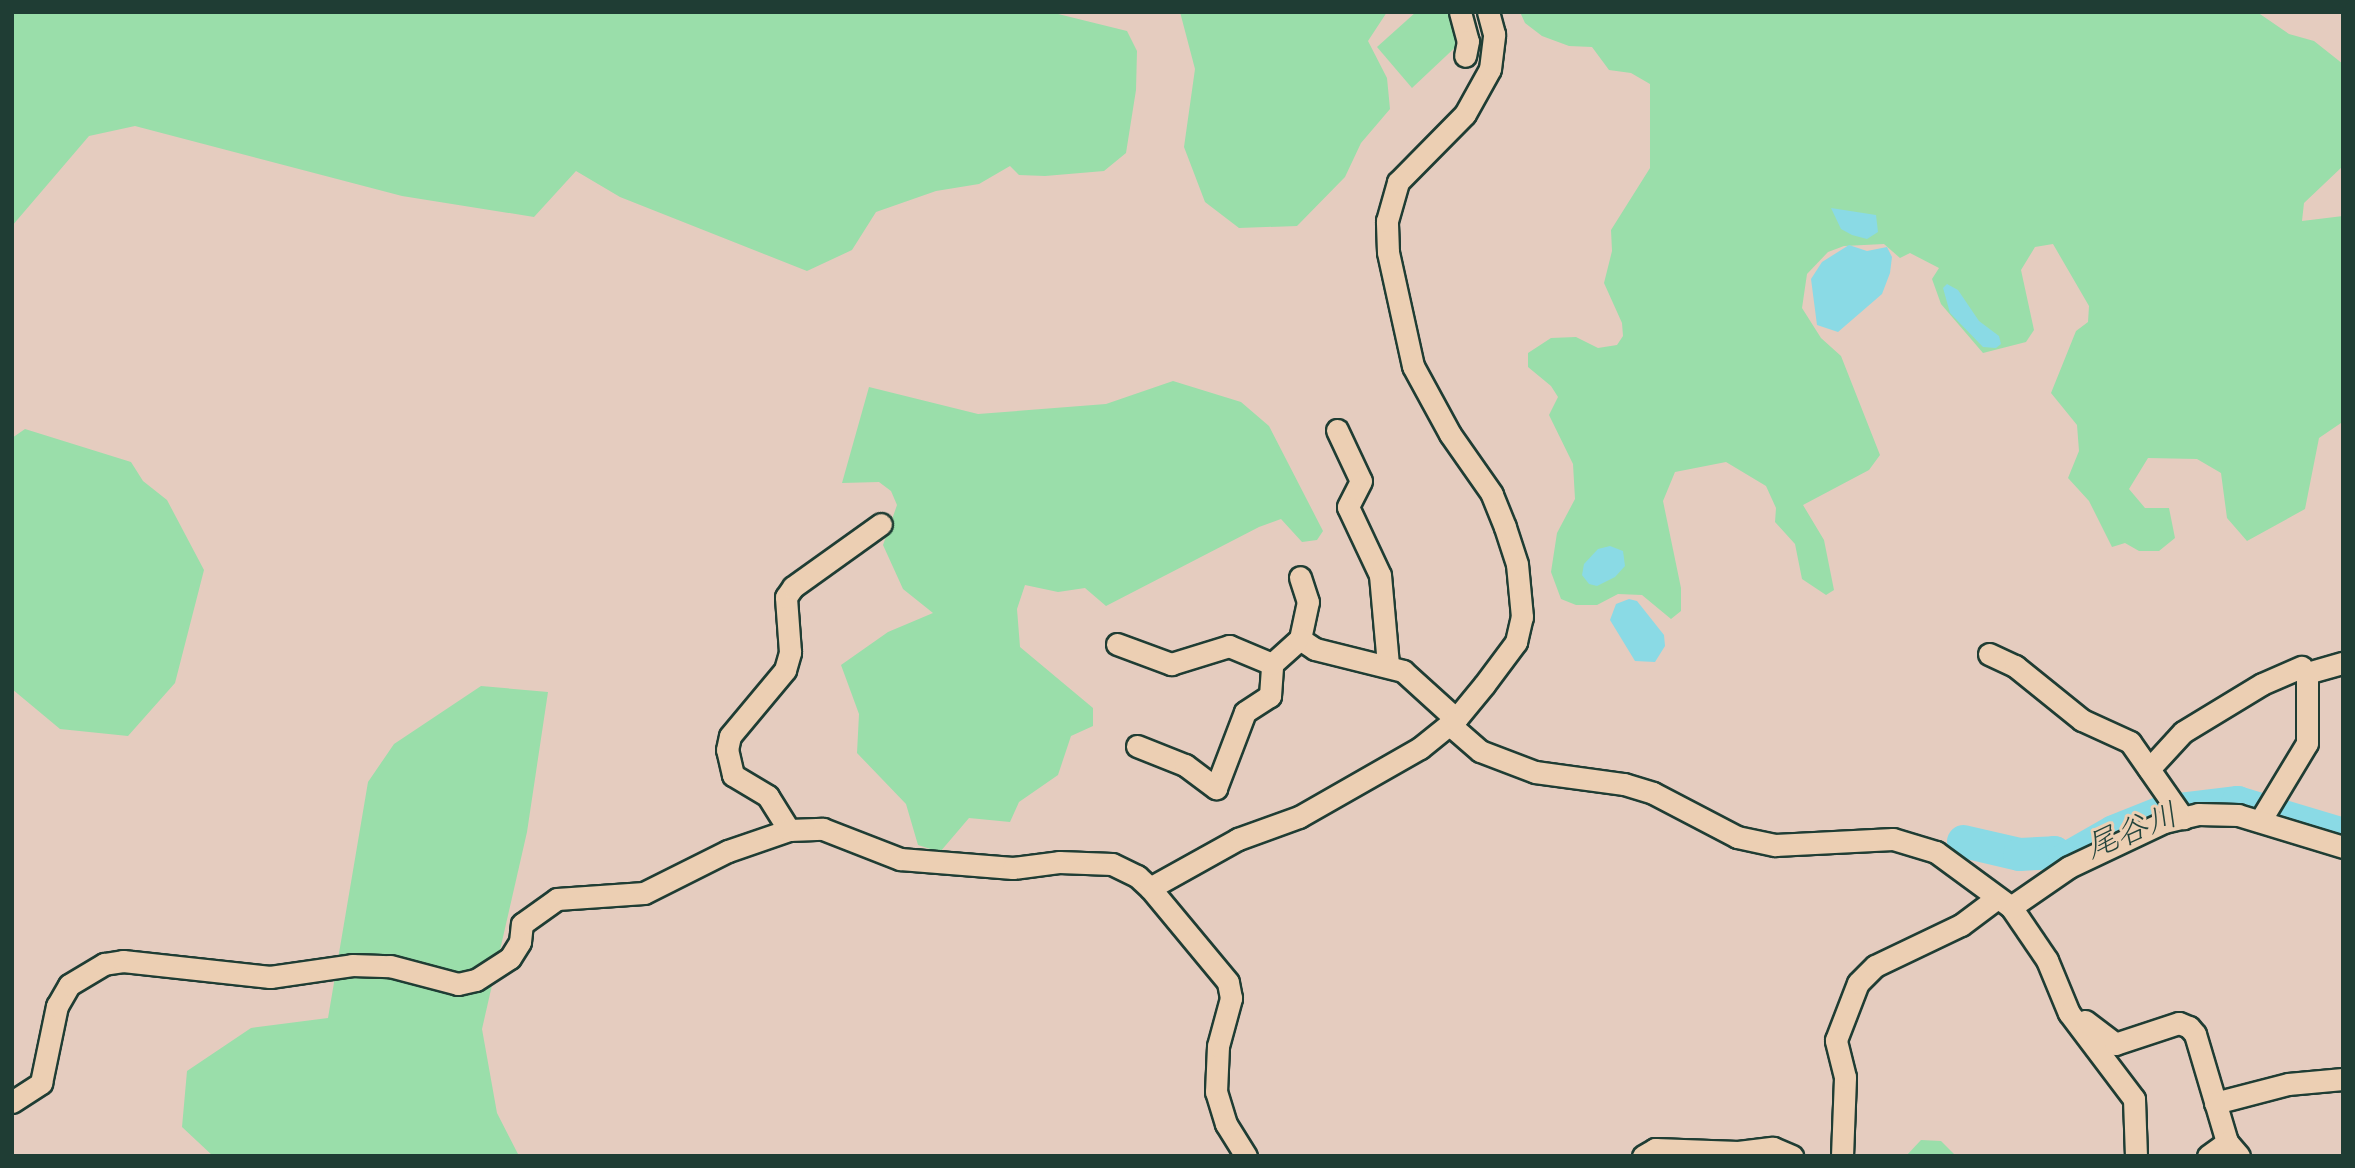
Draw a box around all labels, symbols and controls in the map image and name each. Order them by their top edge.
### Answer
water label: 尾谷川 [2080,795,2184,867]

